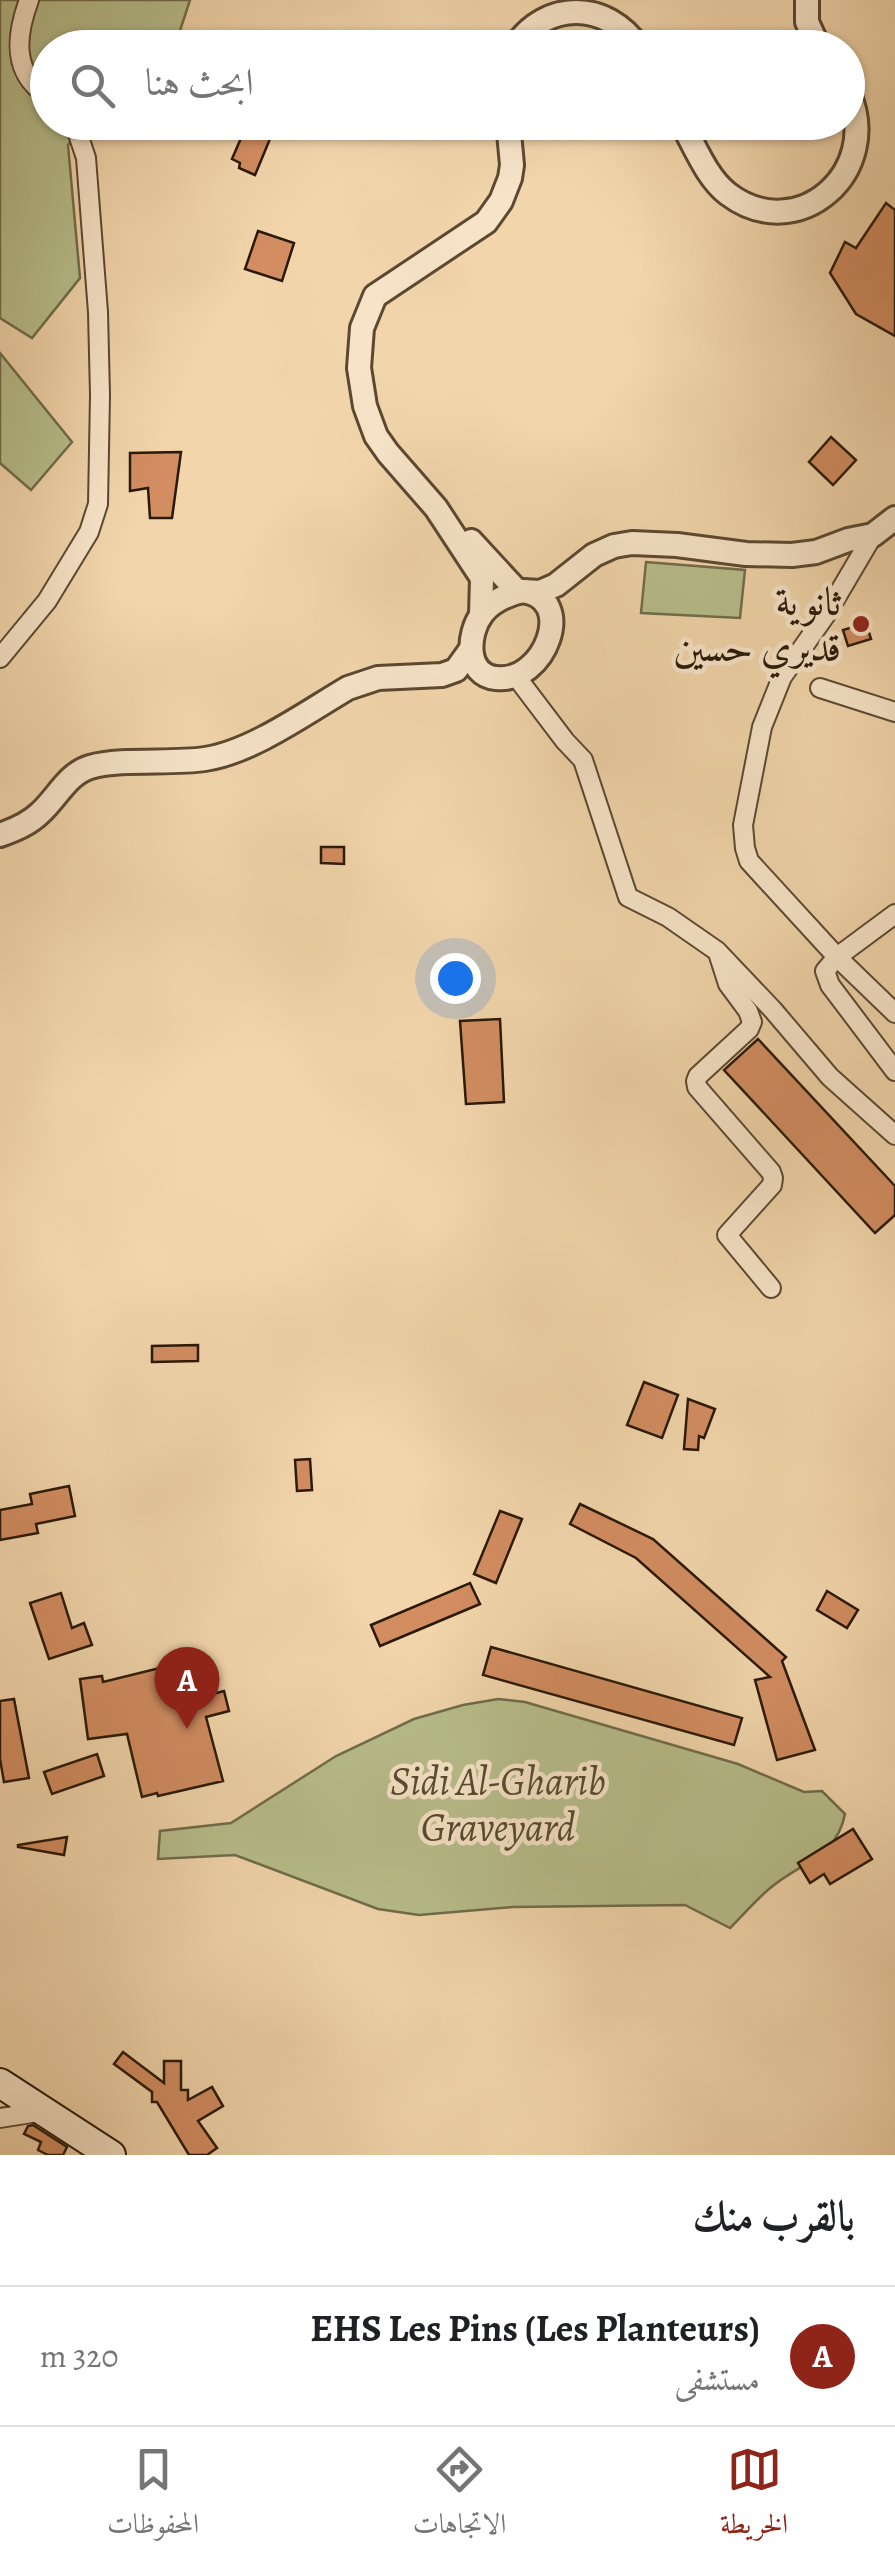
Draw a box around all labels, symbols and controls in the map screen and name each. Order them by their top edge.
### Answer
search box [30,30,865,140]
text: ابحث هنا [145,56,254,108]
icon: search [65,58,120,113]
place label: ثانوية قديري حسين [674,574,841,679]
marker: ثانوية قديري حسين [850,613,872,635]
your location [430,953,481,1004]
pin: A [154,1646,220,1729]
park label: Sidi Al-Gharib Graveyard [390,1754,606,1855]
text: بالقرب منك [692,2187,855,2244]
text: EHS Les Pins (Les Planteurs) [310,2302,760,2354]
text: 320 m [40,2334,119,2378]
text: A [813,2334,833,2378]
text: مستشفى [675,2357,760,2401]
tab: المحفوظات [107,2442,199,2551]
tab: الاتجاهات [413,2442,506,2551]
tab: الخريطة [720,2442,788,2551]

